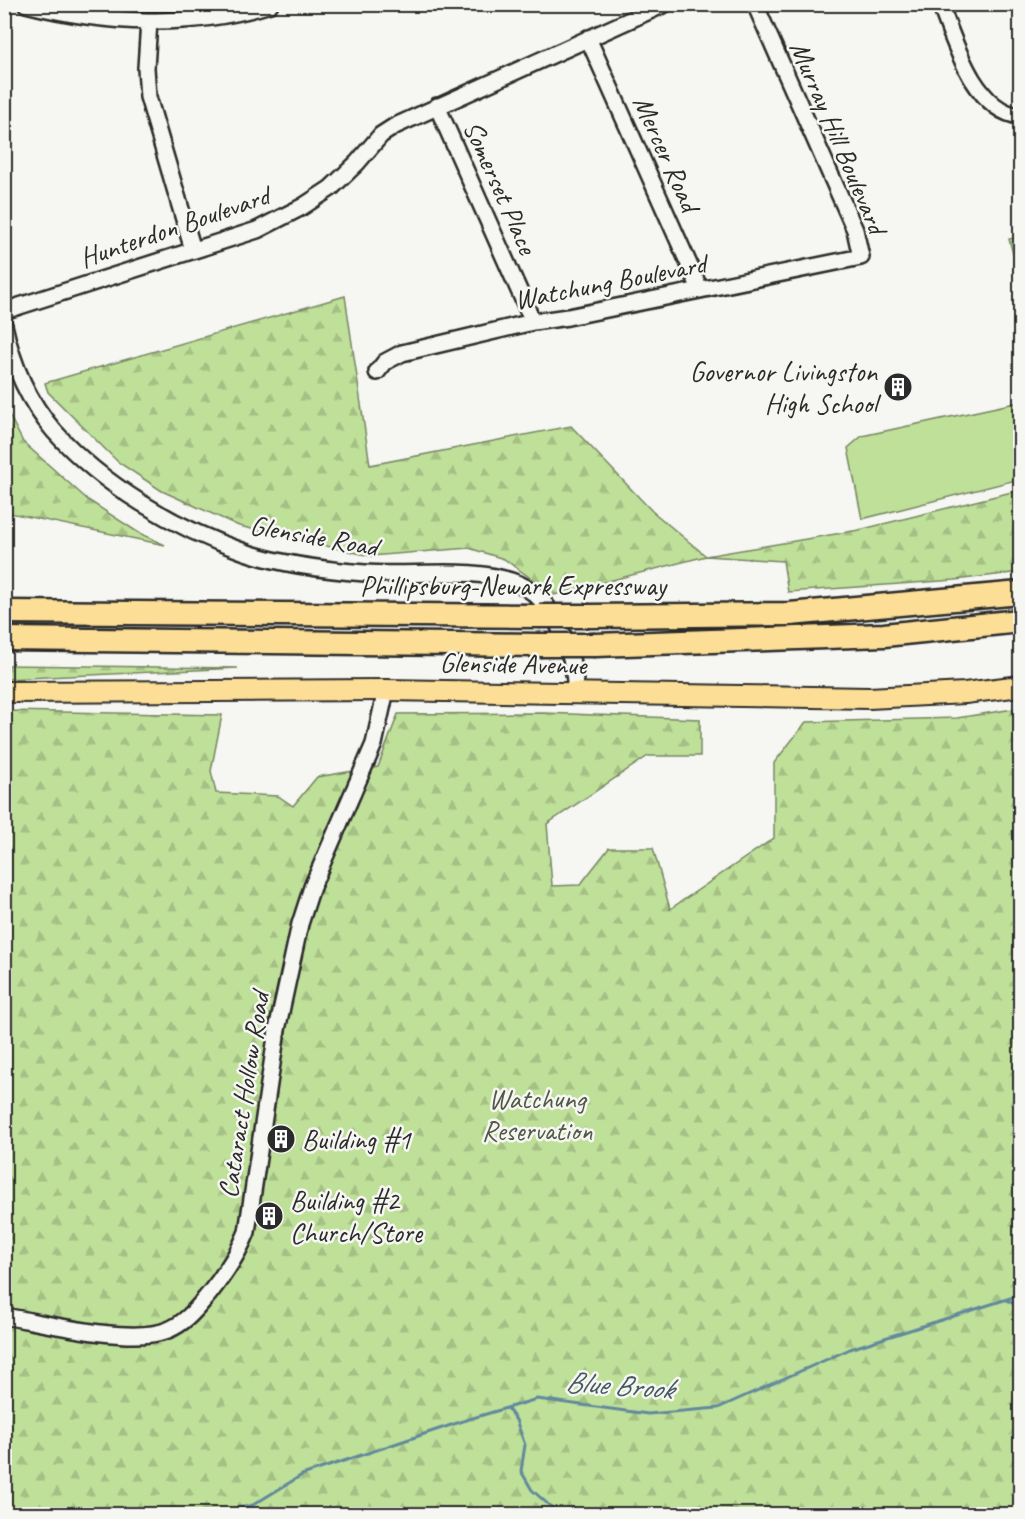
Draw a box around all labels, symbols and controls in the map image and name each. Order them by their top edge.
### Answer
street label: Murray Hill Boulevard [782,36,896,242]
street label: Mercer Road [626,90,709,220]
street label: Somerset Place [456,115,546,261]
street label: Hunterdon Boulevard [75,176,277,275]
street label: Watchung Boulevard [511,245,713,317]
place label: Governor Livingston High School [690,354,882,421]
building icon: Governor Livingston High School [882,371,914,403]
street label: Glenside Road [247,507,384,565]
street label: Phillipsburg-Newark Expressway [360,568,668,603]
street label: Glenside Avenue [439,645,588,682]
street label: Cataract Hollow Road [210,986,278,1201]
park label: Watchung Reservation [482,1081,593,1148]
place label: Building #1 [302,1122,412,1157]
building icon: Building #1 [265,1123,297,1155]
place label: Building #2 Church/Store [290,1183,424,1250]
building icon: Building #2 Church/Store [253,1200,285,1232]
water label: Blue Brook [564,1362,680,1408]

